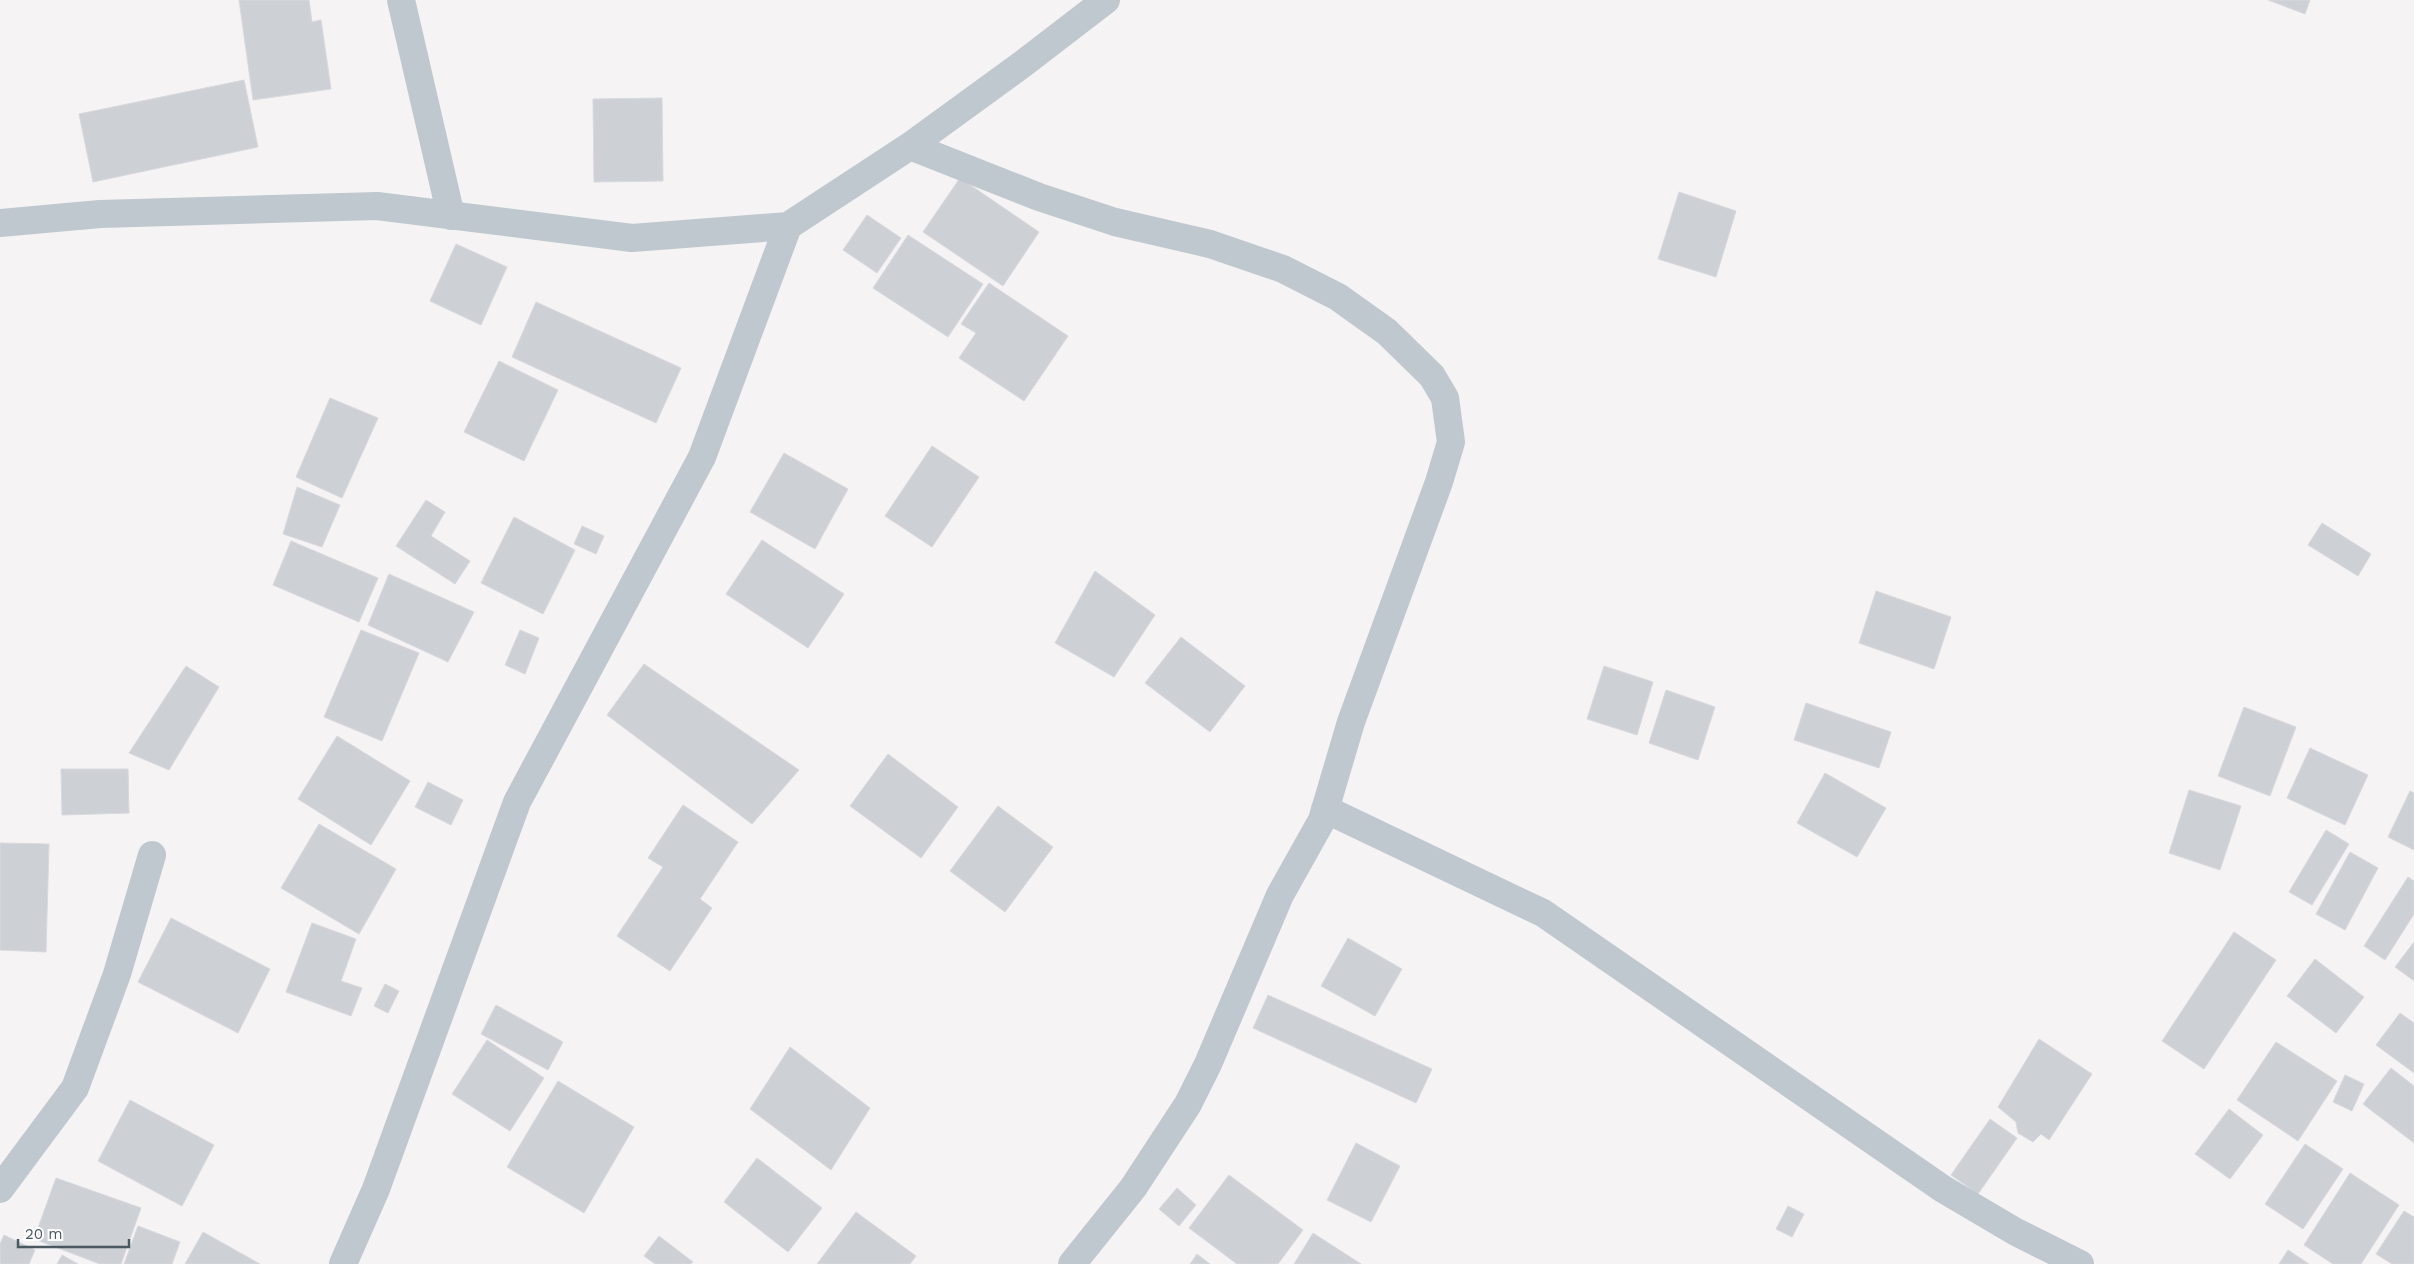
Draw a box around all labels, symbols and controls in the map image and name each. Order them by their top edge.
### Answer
scale bar [18,1216,129,1248]
text: 20 m [25,1225,63,1243]

